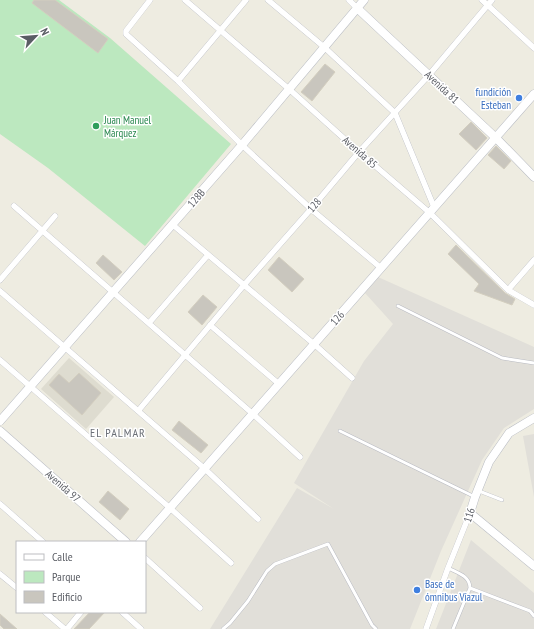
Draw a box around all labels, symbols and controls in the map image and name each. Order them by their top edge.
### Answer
north arrow [16,16,56,56]
text: N [37,26,53,37]
street label: Avenida 81 [422,67,462,107]
place label: fundición Esteban [476,85,511,112]
marker: fundición Esteban [514,93,524,103]
place label: Juan Manuel Márquez [103,113,152,140]
marker: Juan Manuel Márquez [91,121,101,131]
street label: Avenida 85 [339,133,381,171]
street label: 128B [184,186,208,210]
street label: 128 [304,195,324,215]
street label: 126 [327,308,347,328]
district label: EL PALMAR [90,425,146,440]
street label: Avenida 97 [42,467,84,505]
street label: 116 [460,506,478,524]
legend [16,541,146,613]
text: Calle [52,549,73,564]
text: Parque [52,569,81,584]
place label: Base de ómnibus Víazul [425,577,483,604]
marker: Base de ómnibus Víazul [412,585,422,595]
text: Edificio [52,589,82,604]

